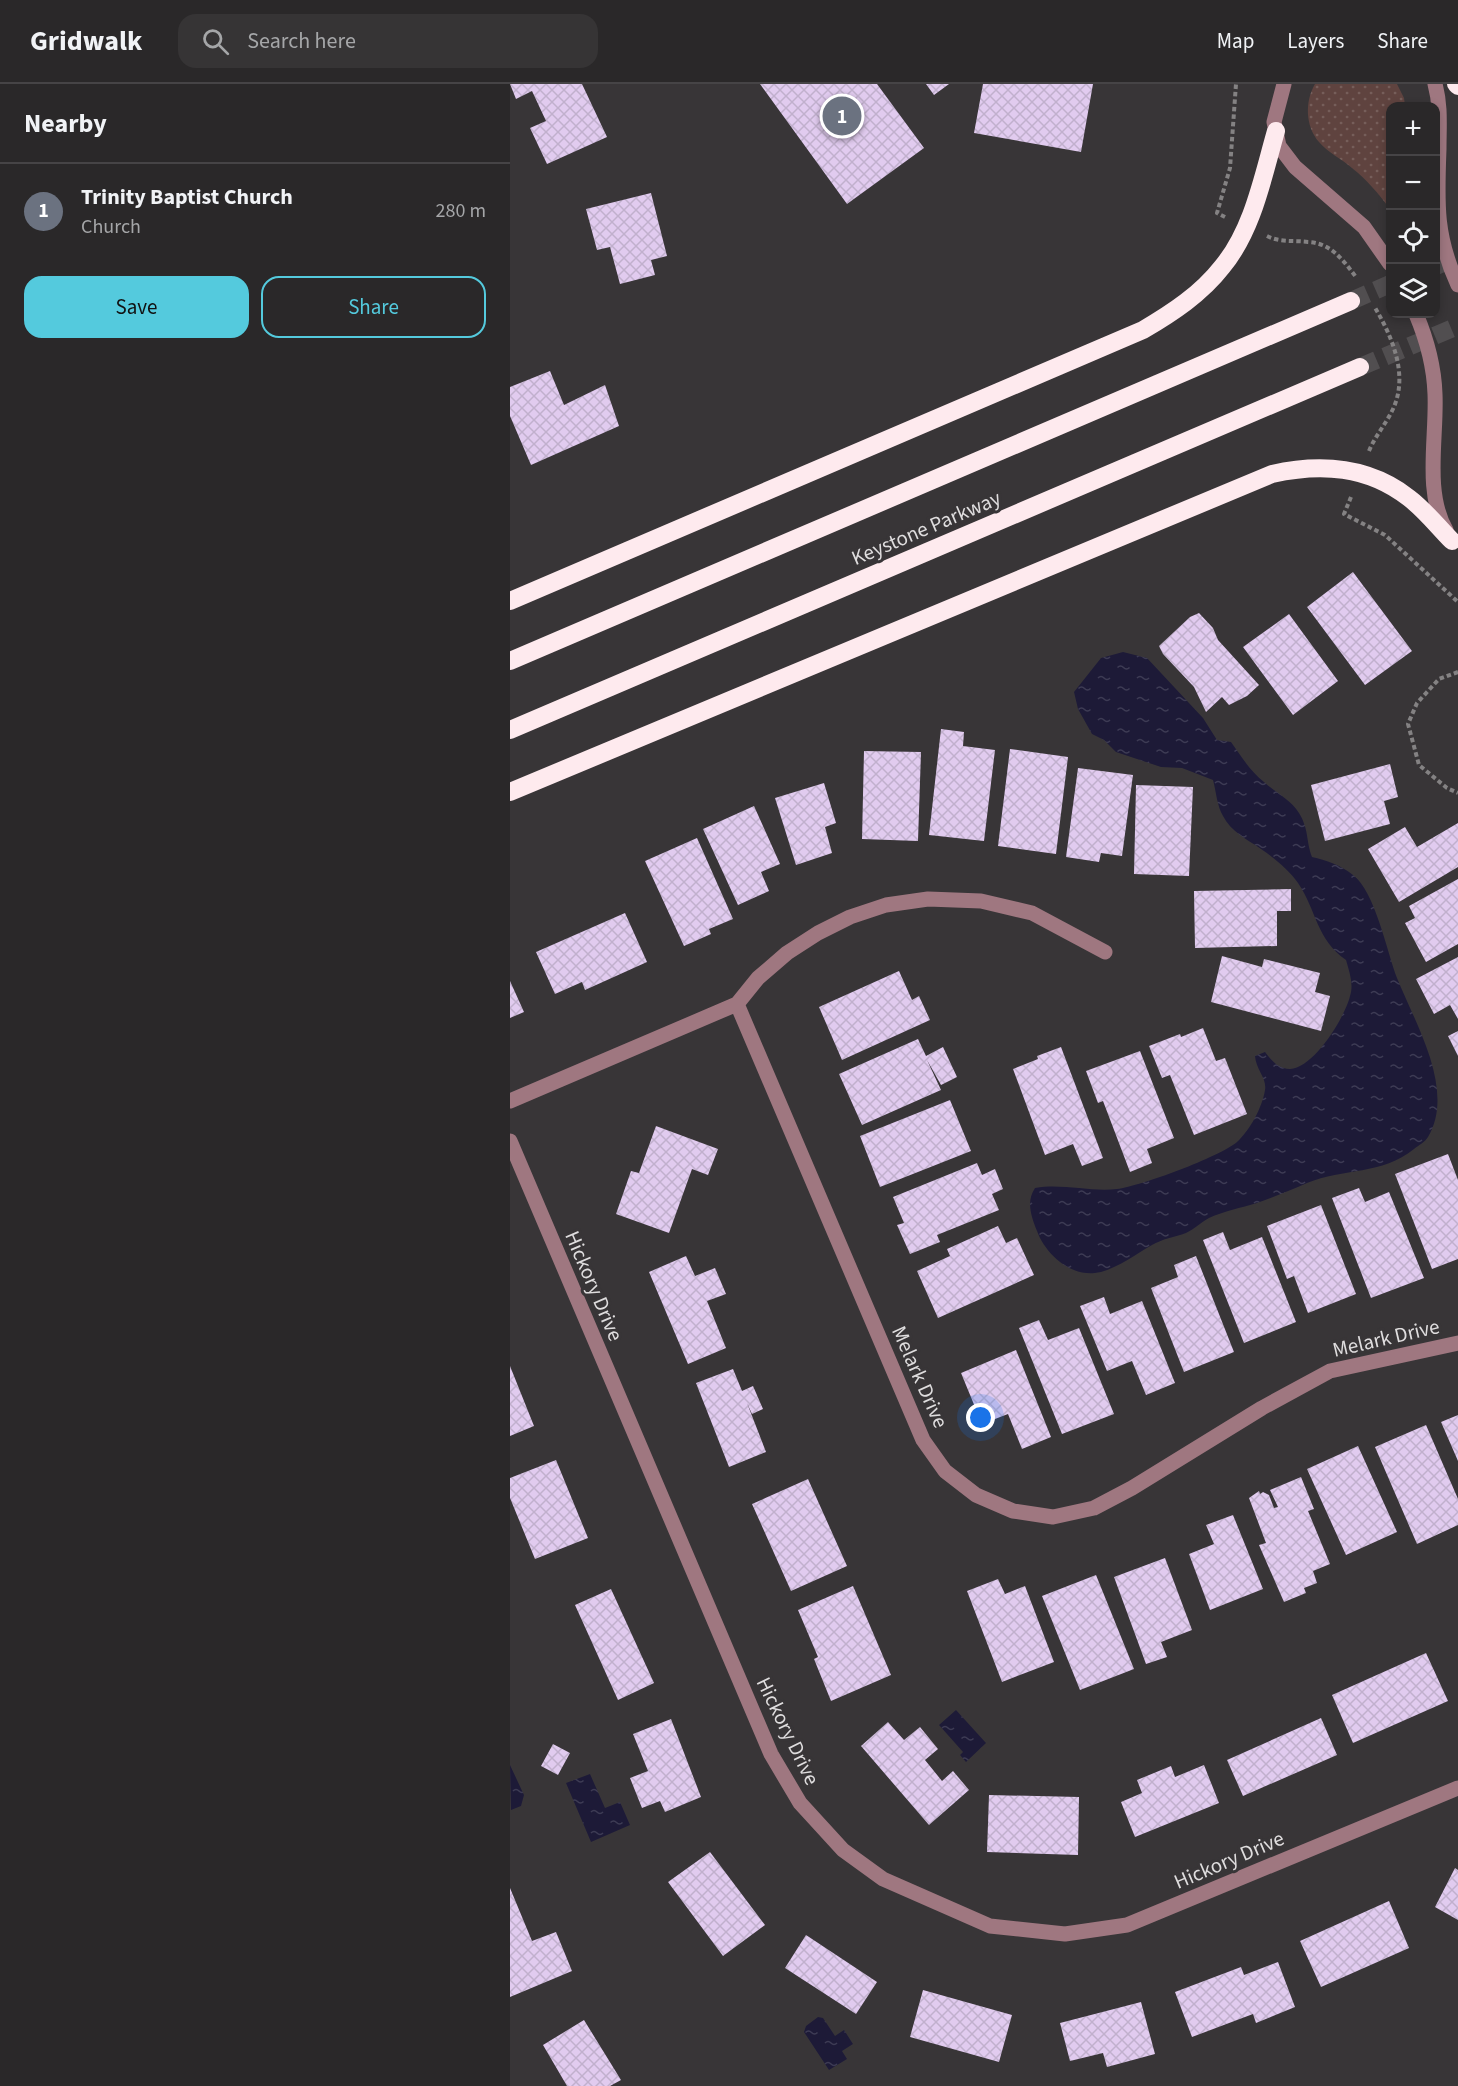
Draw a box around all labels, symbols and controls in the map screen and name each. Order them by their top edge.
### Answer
search box [178,14,598,68]
text: Gridwalk [30,21,142,61]
icon: search [199,25,232,58]
text: Search here [247,25,356,57]
text: Map [1217,26,1254,56]
text: Layers [1287,26,1344,56]
text: Share [1377,26,1428,56]
pin: 1 [822,93,862,138]
map controls [1386,102,1440,318]
button: + [1386,102,1440,156]
text: Nearby [24,105,107,142]
button: − [1386,156,1440,210]
text: Trinity Baptist Church [81,181,293,213]
text: 1 [38,197,49,225]
text: 280 m [436,197,486,225]
button: locate [1386,210,1440,264]
text: Church [81,213,141,241]
button: layers [1386,264,1440,318]
button: Save [24,276,249,338]
button: Share [261,276,486,338]
street label: Keystone Parkway [847,483,1005,573]
street label: Hickory Drive [557,1226,631,1346]
street label: Melark Drive [1330,1311,1442,1365]
street label: Melark Drive [884,1321,956,1433]
your location [966,1403,995,1432]
street label: Hickory Drive [749,1672,827,1790]
street label: Hickory Drive [1169,1823,1289,1897]

